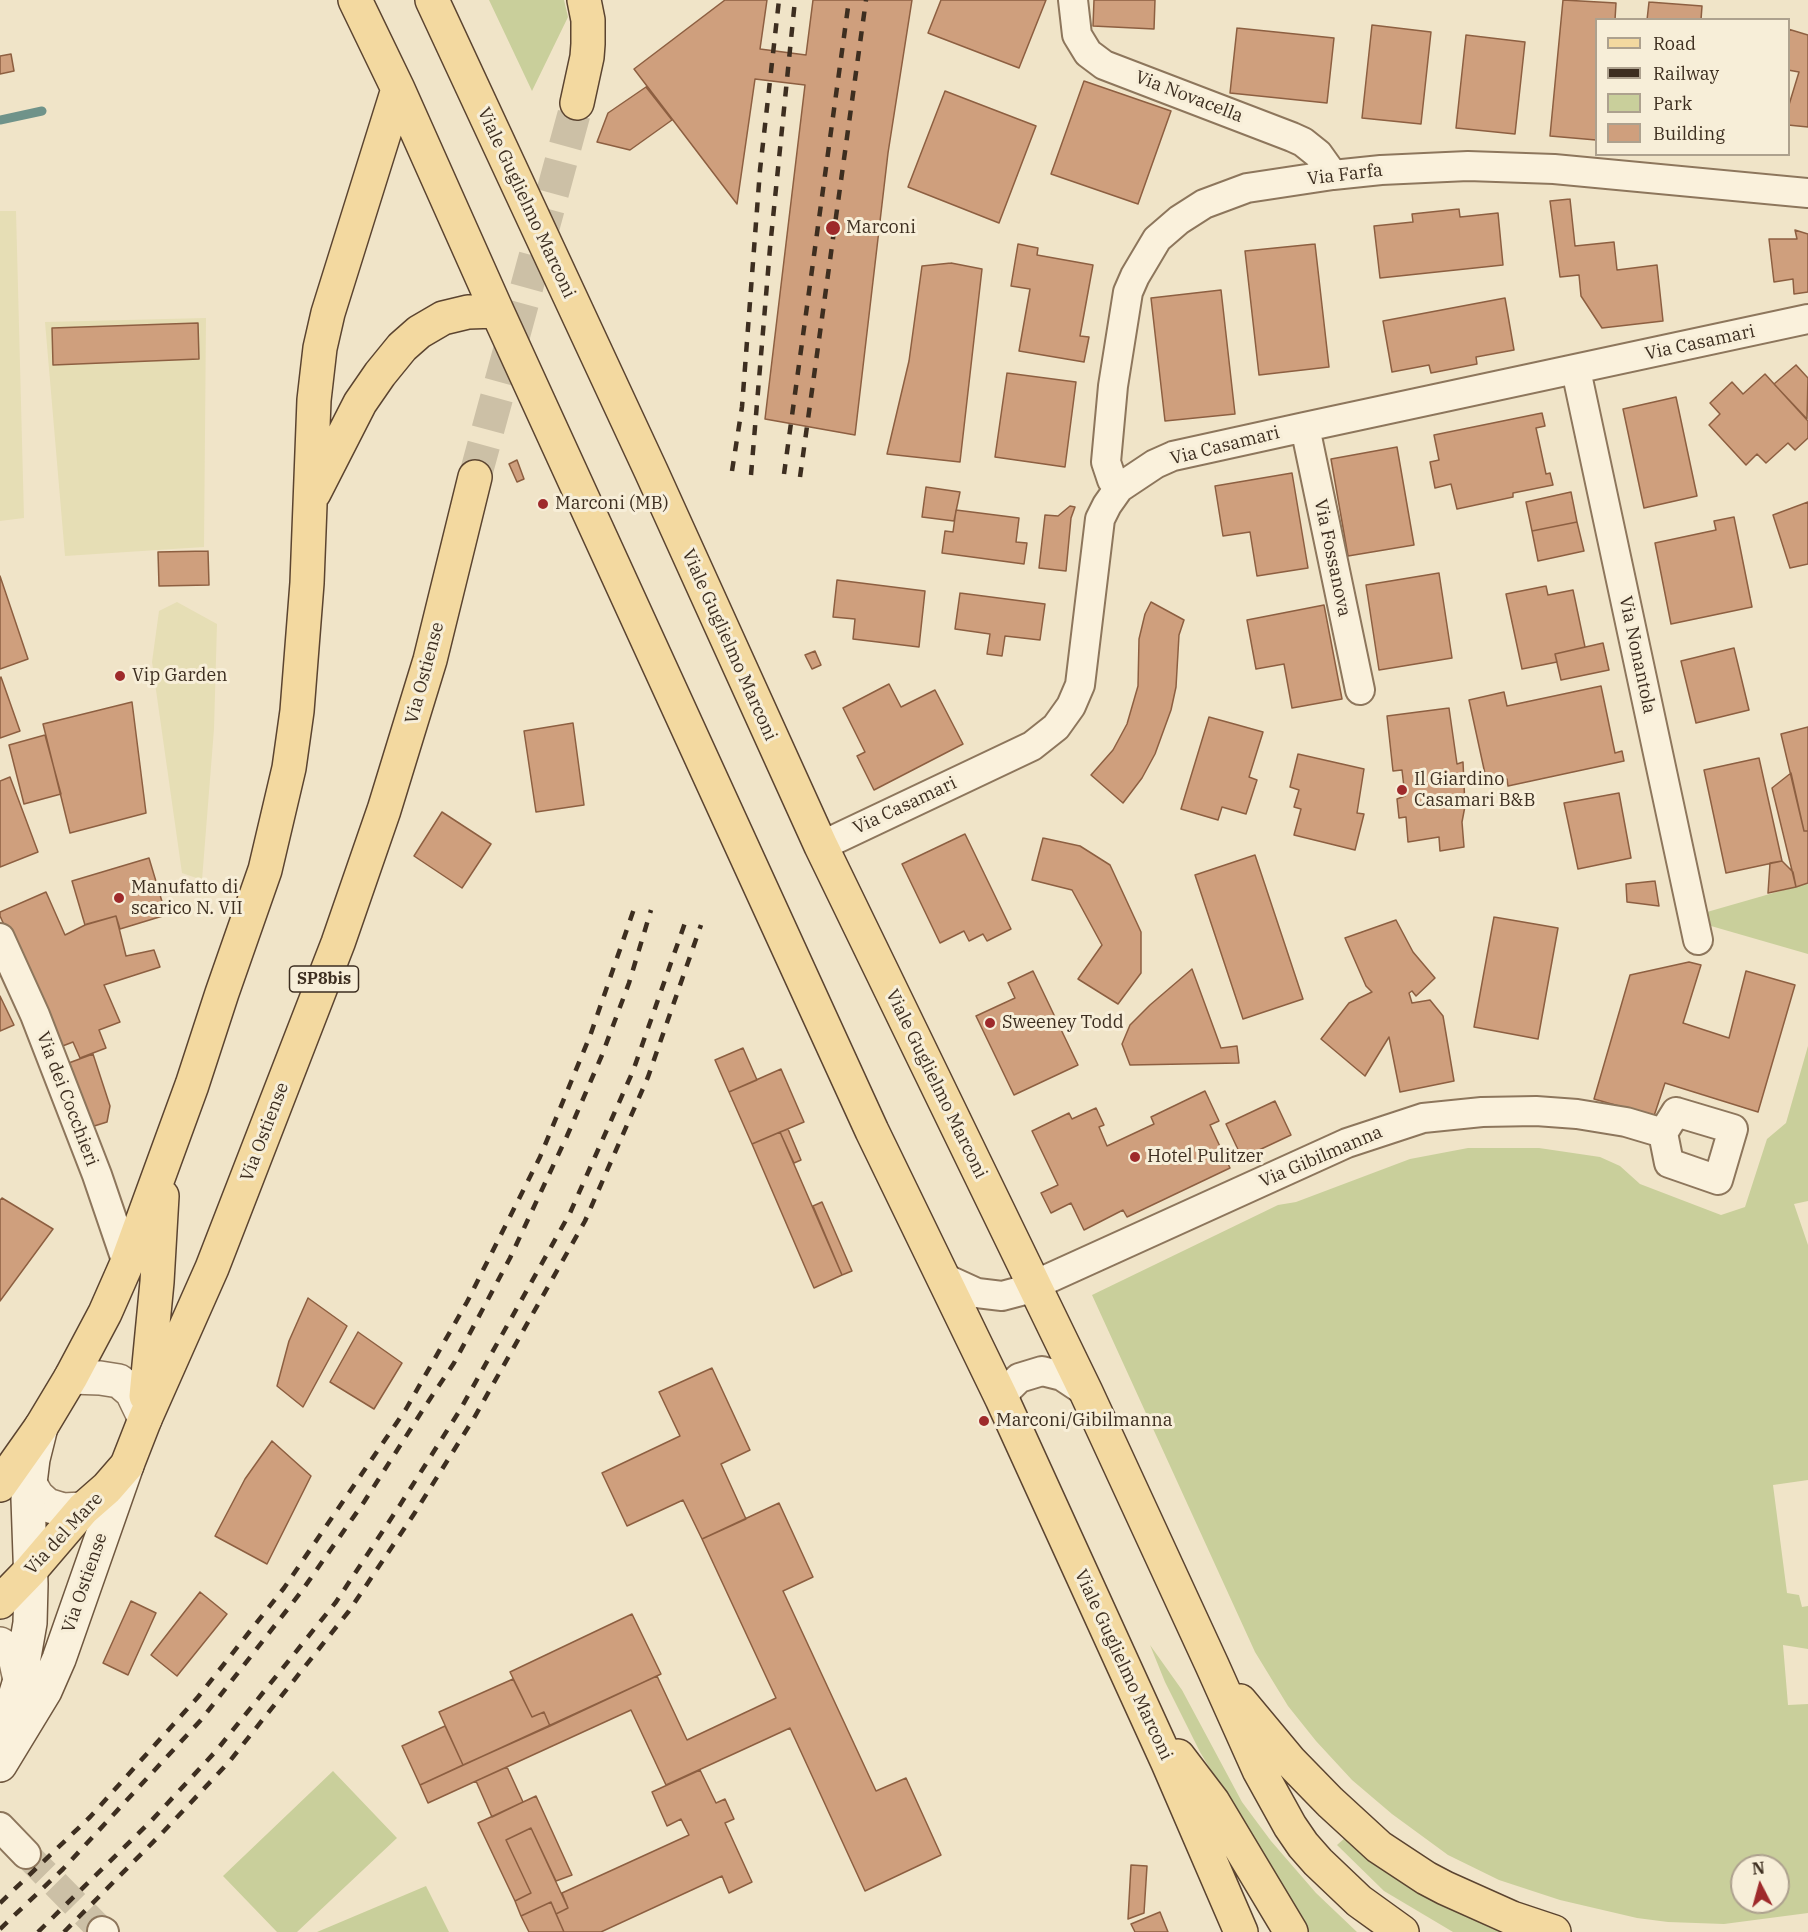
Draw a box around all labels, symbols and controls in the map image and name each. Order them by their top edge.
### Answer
legend [1595,18,1790,156]
text: Road [1653,32,1696,55]
text: Railway [1653,62,1719,85]
street label: Via Novacella [1132,67,1246,127]
text: Park [1653,92,1692,115]
street label: Viale Guglielmo Marconi [472,104,580,302]
text: Building [1653,122,1725,145]
street label: Via Farfa [1306,160,1384,190]
place label: Marconi [846,217,916,239]
marker: Marconi [824,219,842,237]
street label: Via Casamari [1643,321,1757,365]
street label: Via Casamari [1168,422,1282,470]
place label: Marconi (MB) [555,493,669,515]
marker: Marconi (MB) [536,497,550,511]
street label: Via Fossanova [1309,497,1355,619]
street label: Viale Guglielmo Marconi [677,546,781,744]
street label: Via Nonantola [1614,594,1660,716]
street label: Via Ostiense [401,620,449,726]
place label: Vip Garden [132,665,228,687]
marker: Vip Garden [113,669,127,683]
place label: Il Giardino Casamari B&B [1414,769,1535,812]
street label: Via Casamari [850,773,960,839]
marker: Il Giardino Casamari B&B [1395,783,1409,797]
place label: Manufatto di scarico N. VII [131,877,243,920]
marker: Manufatto di scarico N. VII [112,891,126,905]
road number: SP8bis [290,966,358,992]
street label: Viale Guglielmo Marconi [881,986,991,1182]
place label: Sweeney Todd [1002,1012,1124,1034]
marker: Sweeney Todd [983,1016,997,1030]
street label: Via dei Cocchieri [31,1029,103,1169]
street label: Via Ostiense [236,1079,294,1185]
street label: Via Gibilmanna [1256,1121,1386,1193]
place label: Hotel Pulitzer [1147,1146,1263,1168]
marker: Hotel Pulitzer [1128,1150,1142,1164]
place label: Marconi/Gibilmanna [996,1410,1173,1432]
marker: Marconi/Gibilmanna [977,1414,991,1428]
street label: Via del Mare [20,1488,108,1580]
street label: Via Ostiense [58,1530,112,1636]
street label: Viale Guglielmo Marconi [1069,1566,1177,1764]
north arrow [1730,1854,1790,1914]
text: N [1751,1857,1766,1879]

